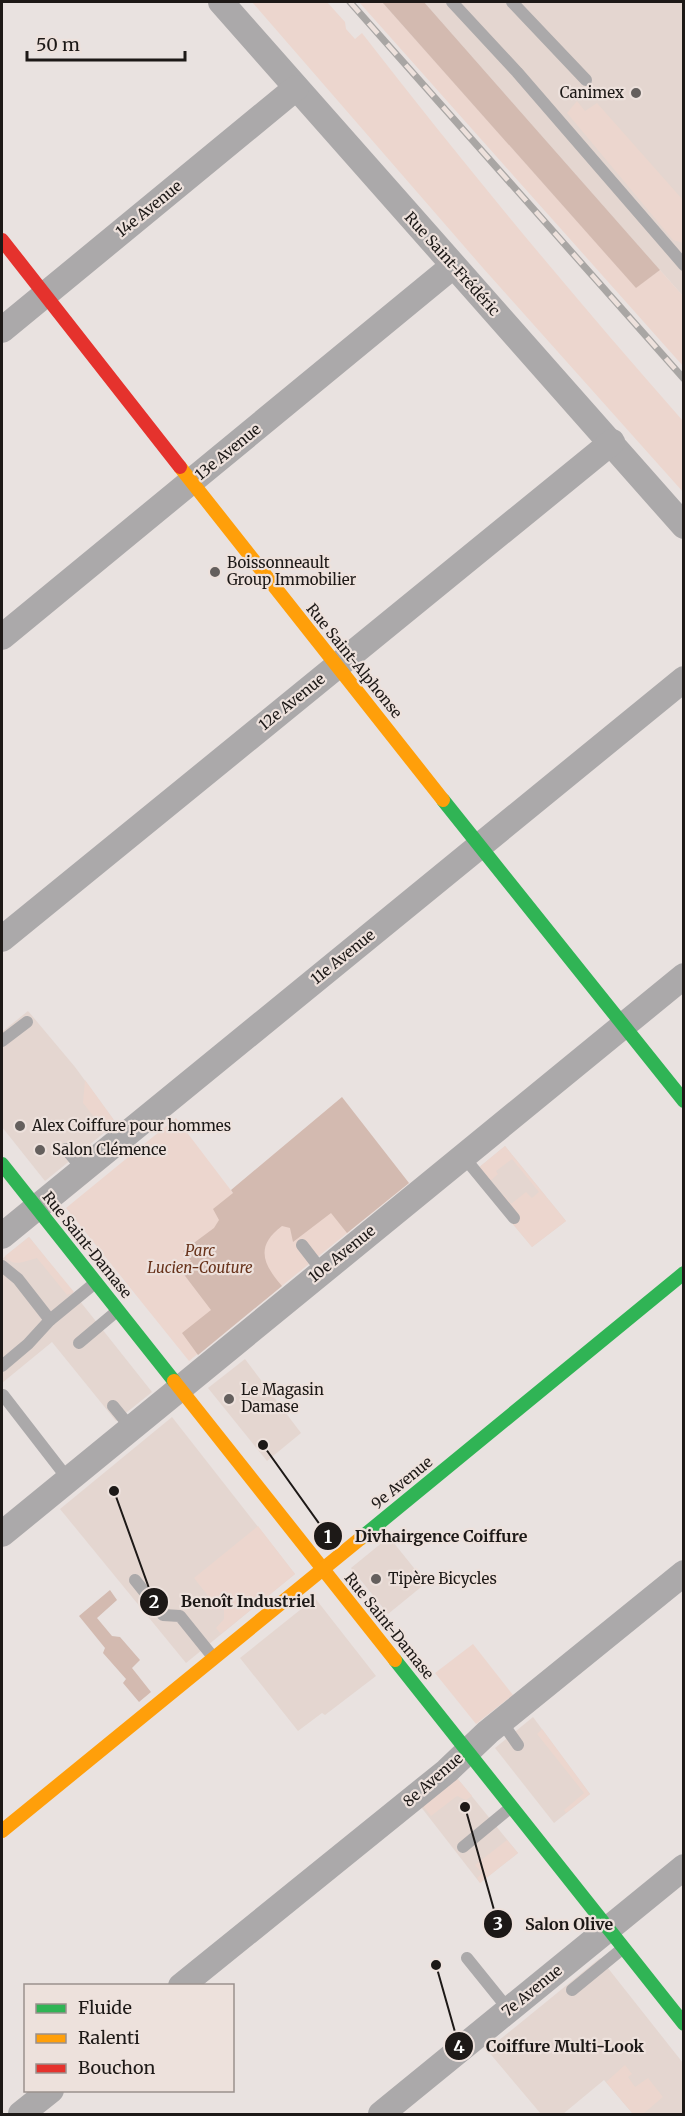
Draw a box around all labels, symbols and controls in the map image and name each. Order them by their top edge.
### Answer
scale bar [27,24,184,62]
text: 50 m [36,33,80,56]
place label: Canimex [560,83,624,102]
marker: Canimex [629,86,643,100]
street label: 14e Avenue [112,176,186,241]
street label: Rue Saint-Frédéric [401,208,504,320]
street label: 13e Avenue [191,419,264,484]
place label: Boissonneault Group Immobilier [227,553,357,589]
marker: Boissonneault Group Immobilier [208,565,222,579]
street label: Rue Saint-Alphonse [302,600,407,722]
street label: 12e Avenue [255,669,329,734]
street label: 11e Avenue [307,925,379,988]
place label: Alex Coiffure pour hommes [31,1116,231,1135]
marker: Alex Coiffure pour hommes [13,1119,27,1133]
place label: Salon Clémence [52,1140,166,1159]
marker: Salon Clémence [33,1143,47,1157]
street label: Rue Saint-Damase [39,1188,136,1302]
street label: 10e Avenue [305,1221,379,1286]
park label: Parc Lucien-Couture [147,1241,253,1277]
place label: Le Magasin Damase [241,1380,324,1416]
marker: Le Magasin Damase [222,1392,236,1406]
street label: 9e Avenue [367,1452,436,1513]
callout: Divhairgence Coiffure [313,1519,539,1553]
text: 1 [324,1525,332,1548]
text: Divhairgence Coiffure [355,1526,528,1546]
street label: Rue Saint-Damase [341,1569,438,1683]
place label: Tipère Bicycles [388,1569,497,1588]
marker: Tipère Bicycles [369,1572,383,1586]
callout: Benoît Industriel [139,1585,328,1619]
text: 2 [149,1590,159,1613]
text: Benoît Industriel [181,1591,315,1611]
street label: 8e Avenue [399,1748,467,1811]
callout: Salon Olive [483,1907,625,1941]
text: 3 [493,1912,503,1935]
text: Salon Olive [525,1914,613,1934]
street label: 7e Avenue [498,1960,566,2021]
legend [24,1984,234,2092]
text: Fluide [78,1996,132,2019]
text: Ralenti [78,2026,140,2049]
callout: Coiffure Multi-Look [444,2029,656,2063]
text: 4 [453,2035,465,2058]
text: Coiffure Multi-Look [486,2036,645,2056]
text: Bouchon [78,2056,155,2079]

